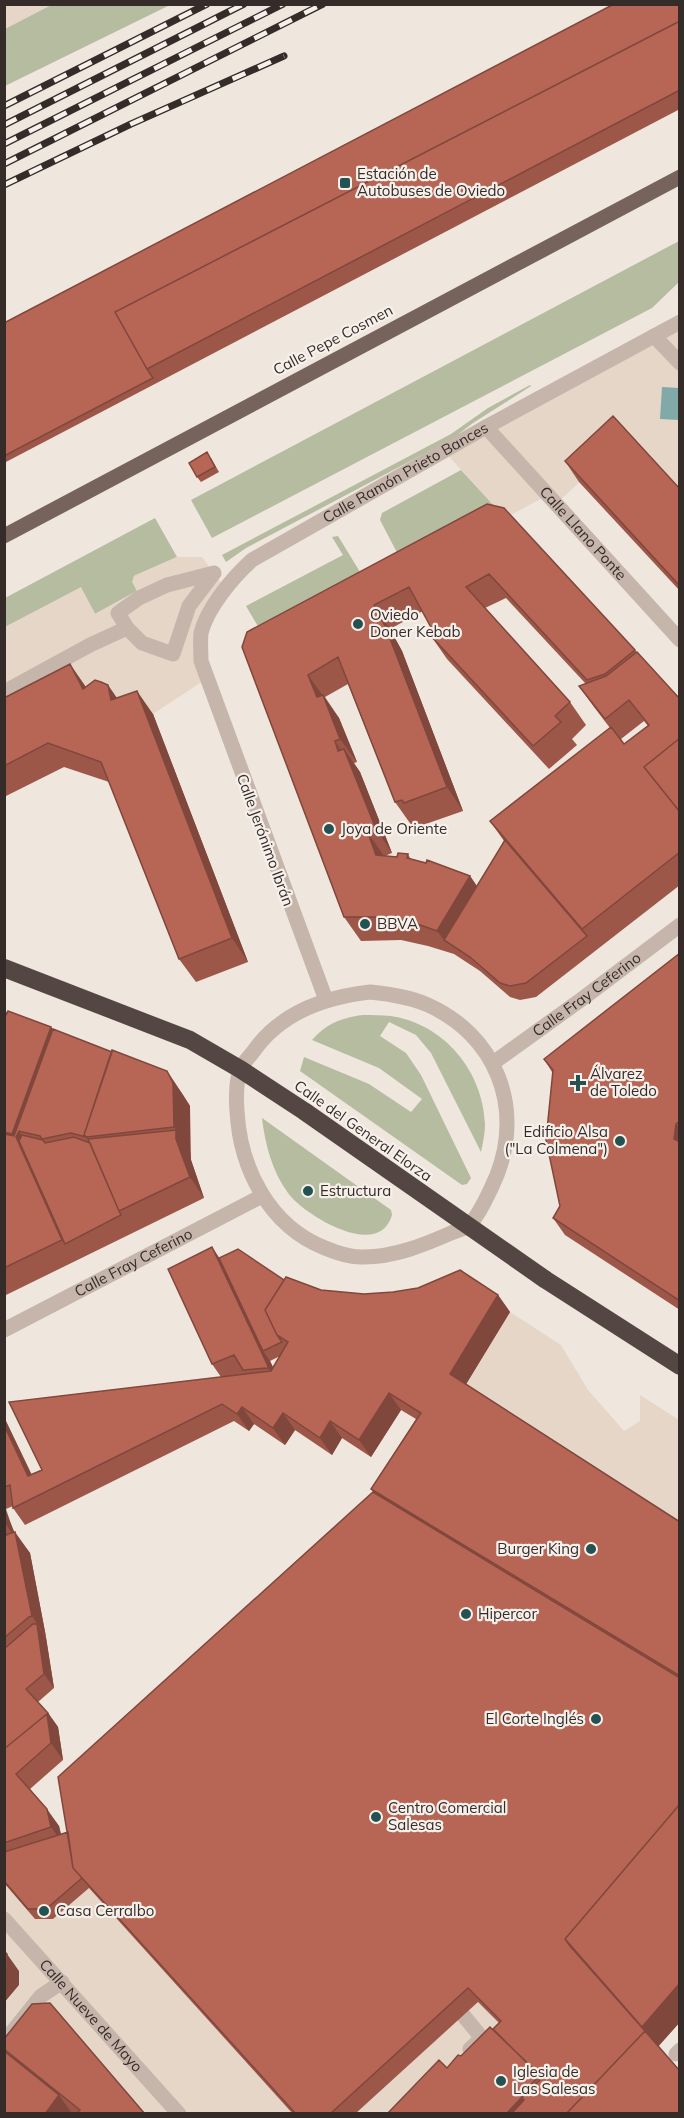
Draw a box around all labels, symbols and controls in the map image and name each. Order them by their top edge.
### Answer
place label: Estación de Autobuses de Oviedo [357,164,505,200]
marker: Estación de Autobuses de Oviedo [338,176,352,190]
street label: Calle Pepe Cosmen [270,300,396,379]
street label: Calle Ramón Prieto Bances [319,418,491,527]
street label: Calle Llano Ponte [536,482,631,584]
place label: Oviedo Doner Kebab [370,605,461,641]
marker: Oviedo Doner Kebab [351,617,365,631]
street label: Calle Jerónimo Ibrán [233,771,298,909]
place label: Joya de Oriente [341,819,447,838]
marker: Joya de Oriente [322,822,336,836]
place label: BBVA [377,914,418,933]
marker: BBVA [358,917,372,931]
street label: Calle Fray Ceferino [529,948,644,1041]
place label: Álvarez de Toledo [590,1064,657,1100]
street label: Calle del General Elorza [291,1076,436,1185]
marker: Álvarez de Toledo [571,1076,585,1090]
place label: Edificio Alsa ("La Colmena") [505,1122,608,1158]
marker: Edificio Alsa ("La Colmena") [613,1134,627,1148]
place label: Estructura [320,1181,391,1200]
marker: Estructura [301,1184,315,1198]
street label: Calle Fray Ceferino [71,1224,195,1301]
place label: Burger King [497,1539,579,1558]
marker: Burger King [584,1542,598,1556]
place label: Hipercor [478,1604,537,1623]
marker: Hipercor [459,1607,473,1621]
place label: El Corte Inglés [485,1709,584,1728]
marker: El Corte Inglés [589,1712,603,1726]
place label: Centro Comercial Salesas [388,1798,506,1834]
marker: Centro Comercial Salesas [369,1810,383,1824]
place label: Casa Cerralbo [56,1901,154,1920]
marker: Casa Cerralbo [37,1904,51,1918]
street label: Calle Nueve de Mayo [36,1955,147,2076]
place label: Iglesia de Las Salesas [513,2062,596,2098]
marker: Iglesia de Las Salesas [494,2074,508,2088]

